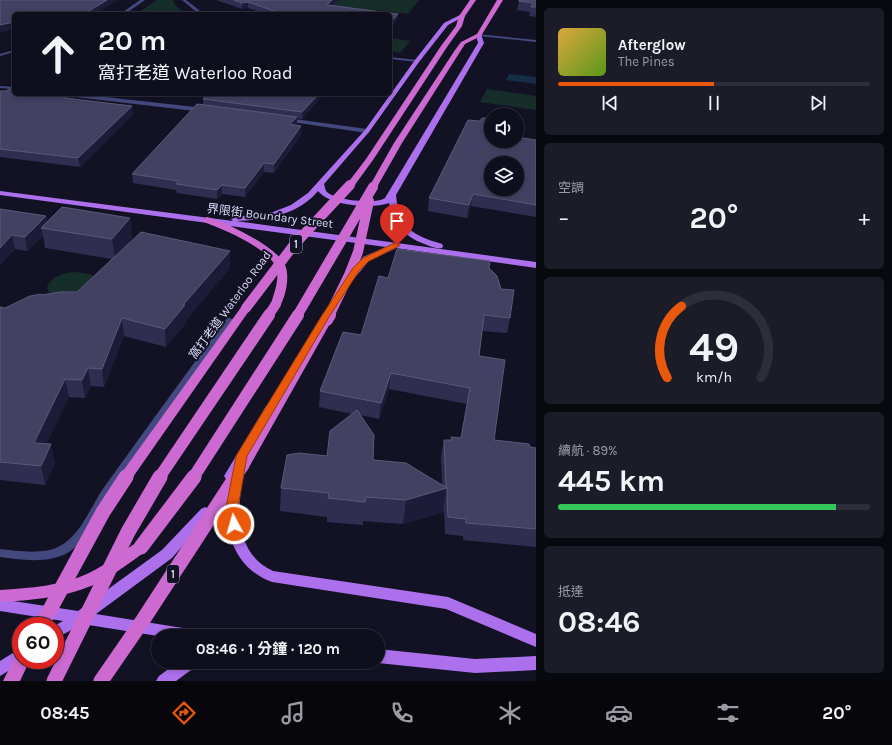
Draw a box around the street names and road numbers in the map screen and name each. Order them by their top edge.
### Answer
street label: 界限街 Boundary Street [206,201,334,231]
road number: 1 [290,235,302,253]
street label: 窩打老道 Waterloo Road [186,248,274,362]
road number: 1 [167,565,179,583]

